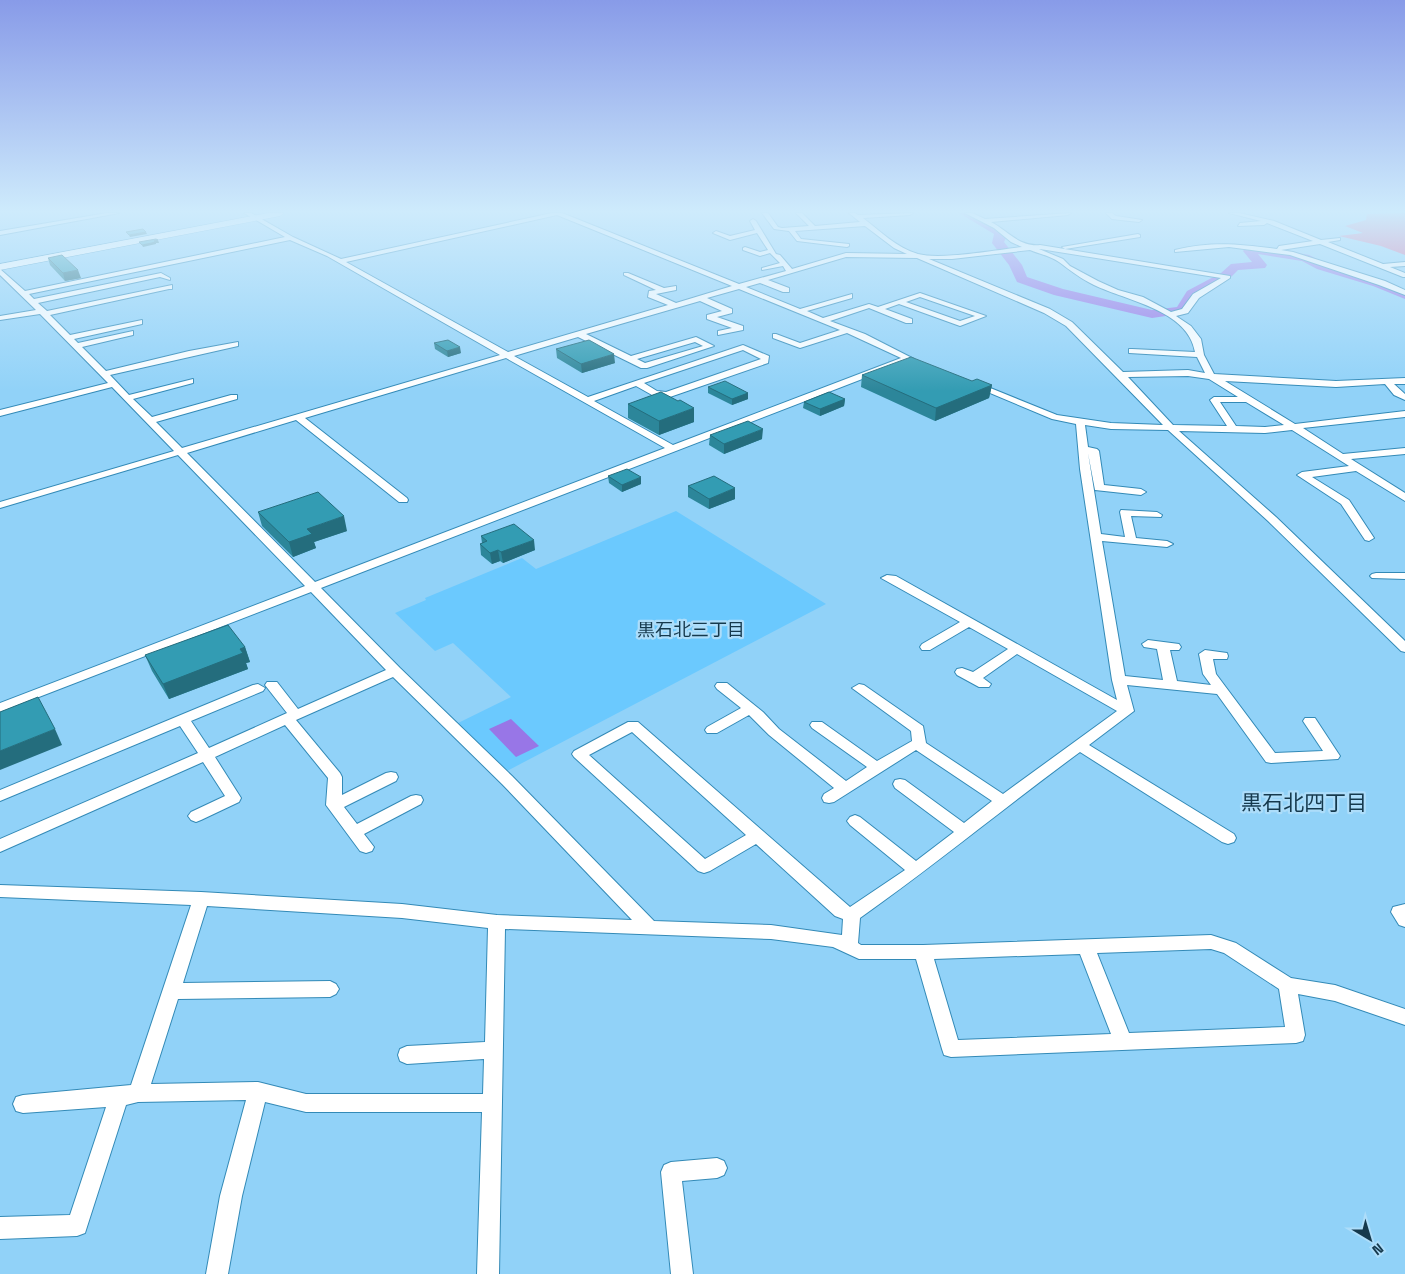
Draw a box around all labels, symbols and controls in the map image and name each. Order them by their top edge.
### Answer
district label: 黒石北三丁目 [637,618,745,641]
district label: 黒石北四丁目 [1241,789,1367,816]
north arrow [1345,1214,1395,1264]
text: N [1369,1239,1387,1259]

